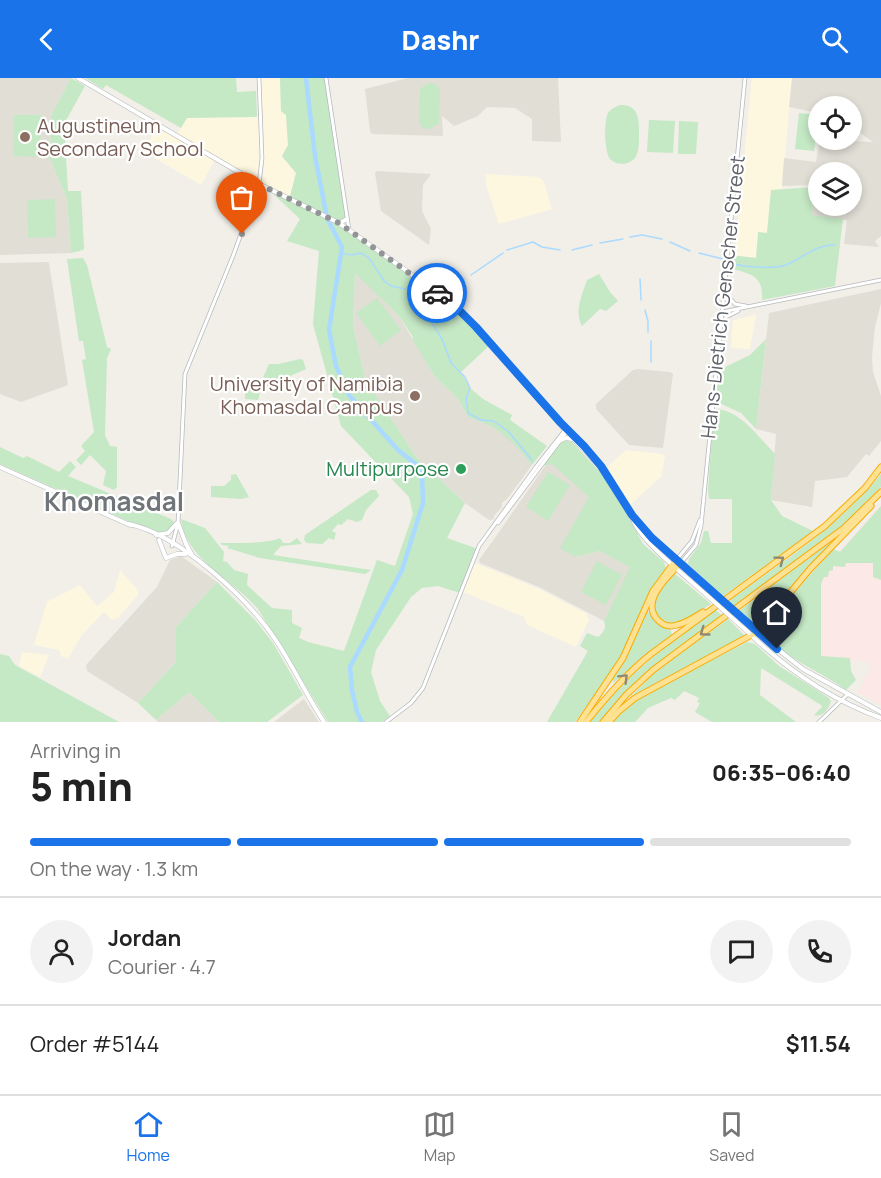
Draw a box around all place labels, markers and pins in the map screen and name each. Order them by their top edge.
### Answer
place label: Augustineum Secondary School [37,112,204,162]
marker: Augustineum Secondary School [18,130,32,144]
pin [216,172,267,234]
place label: University of Namibia Khomasdal Campus [210,370,403,420]
marker: University of Namibia Khomasdal Campus [408,389,422,403]
place label: Multipurpose [326,455,449,482]
marker: Multipurpose [454,462,468,476]
pin [751,587,802,649]

